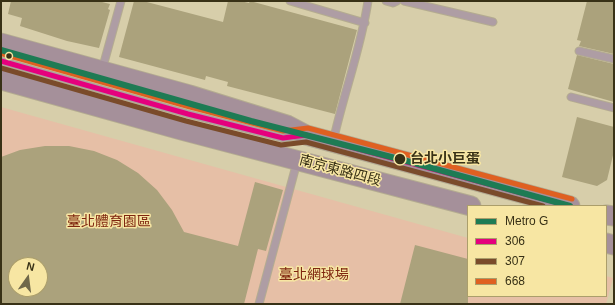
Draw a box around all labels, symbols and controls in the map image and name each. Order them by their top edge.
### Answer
unlabelled marker [4,51,14,61]
place label: 台北小巨蛋 [410,151,480,167]
street label: 南京東路四段 [297,152,383,190]
marker: 台北小巨蛋 [393,152,407,166]
legend [467,205,607,297]
park label: 臺北體育園區 [67,214,151,230]
text: Metro G [505,214,548,228]
text: 306 [505,234,525,248]
text: 307 [505,254,525,268]
north arrow [8,257,48,297]
text: N [25,260,36,273]
park label: 臺北網球場 [279,267,349,283]
text: 668 [505,274,525,288]

